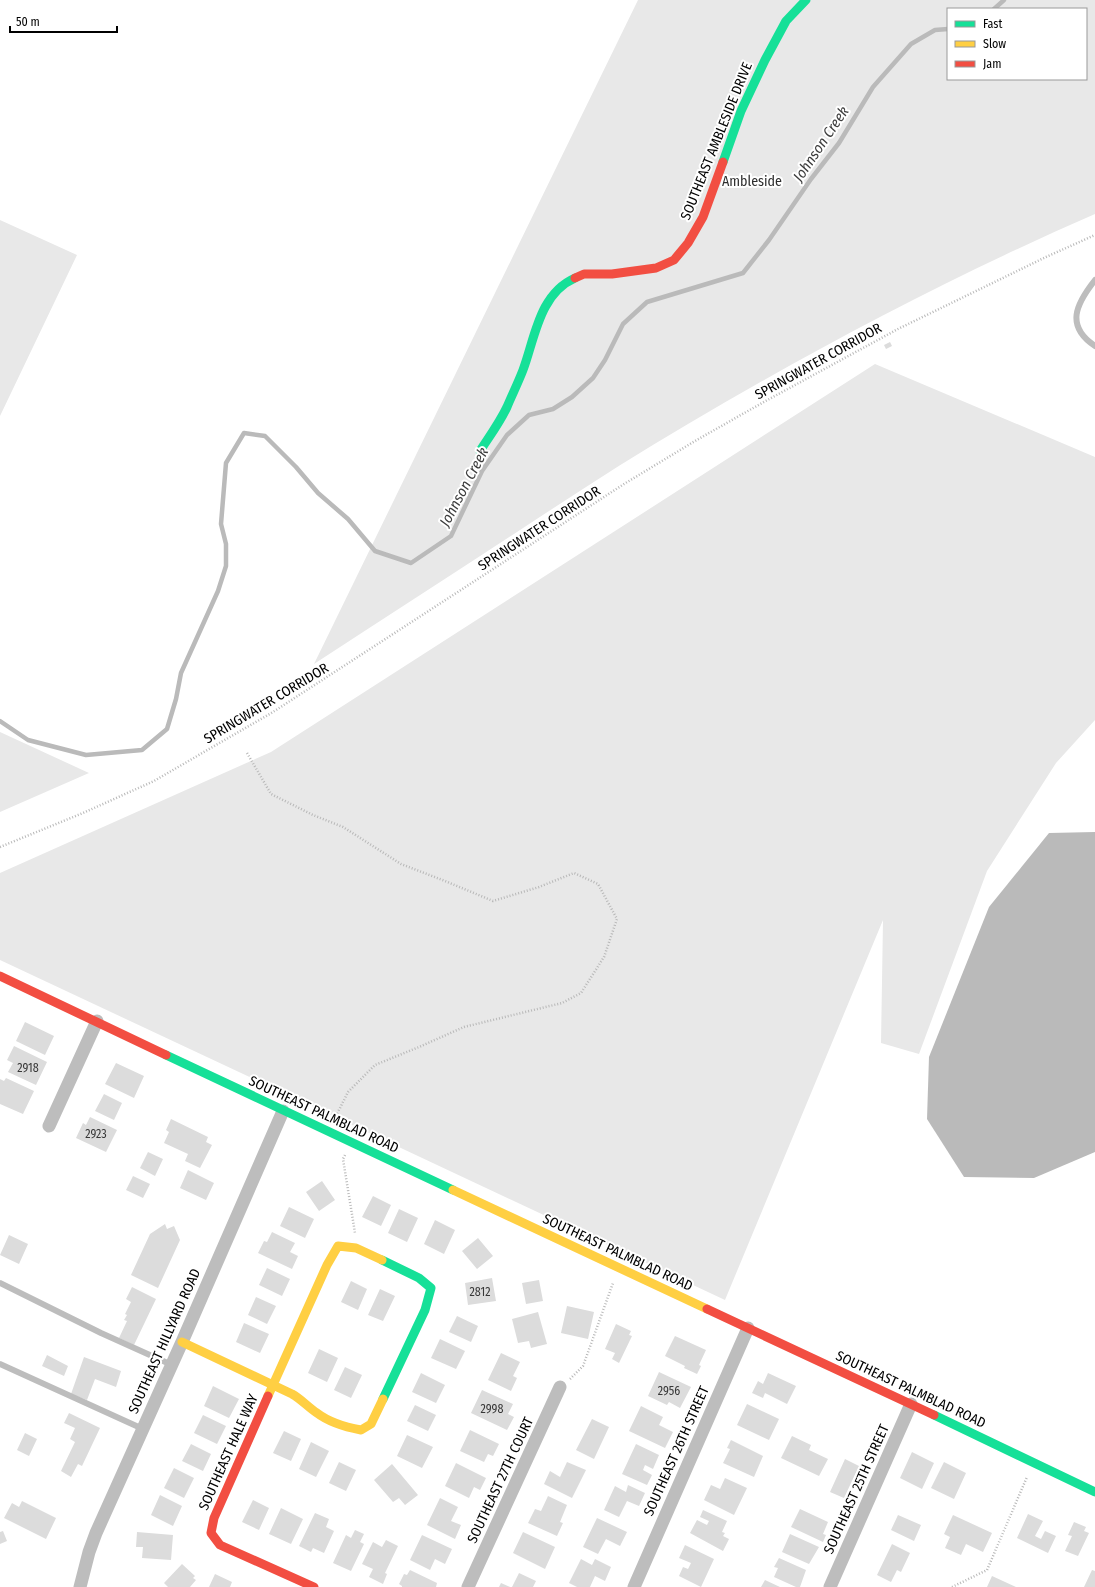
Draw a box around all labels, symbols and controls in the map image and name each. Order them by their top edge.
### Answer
scale bar [10,8,117,34]
legend [947,8,1087,80]
text: 50 m [16,15,40,29]
text: Fast [983,17,1002,31]
text: Slow [983,37,1006,51]
text: Jam [983,57,1001,71]
street label: SOUTHEAST AMBLESIDE DRIVE [677,59,756,223]
water label: Johnson Creek [789,102,853,186]
park label: Ambleside [722,173,782,190]
street label: SPRINGWATER CORRIDOR [752,319,885,403]
water label: Johnson Creek [435,444,493,530]
street label: SPRINGWATER CORRIDOR [475,482,604,574]
street label: SPRINGWATER CORRIDOR [201,659,332,747]
house number: 2918 [17,1061,39,1075]
street label: SOUTHEAST PALMBLAD ROAD [246,1072,401,1157]
house number: 2923 [85,1127,107,1141]
street label: SOUTHEAST PALMBLAD ROAD [540,1210,695,1295]
street label: SOUTHEAST HILLYARD ROAD [125,1266,204,1416]
house number: 2812 [470,1285,490,1299]
street label: SOUTHEAST PALMBLAD ROAD [833,1347,988,1432]
street label: SOUTHEAST 26TH STREET [640,1383,713,1519]
house number: 2956 [658,1384,680,1398]
street label: SOUTHEAST HALE WAY [195,1391,262,1513]
house number: 2998 [481,1402,503,1416]
street label: SOUTHEAST 27TH COURT [464,1414,537,1546]
street label: SOUTHEAST 25TH STREET [820,1421,893,1557]

